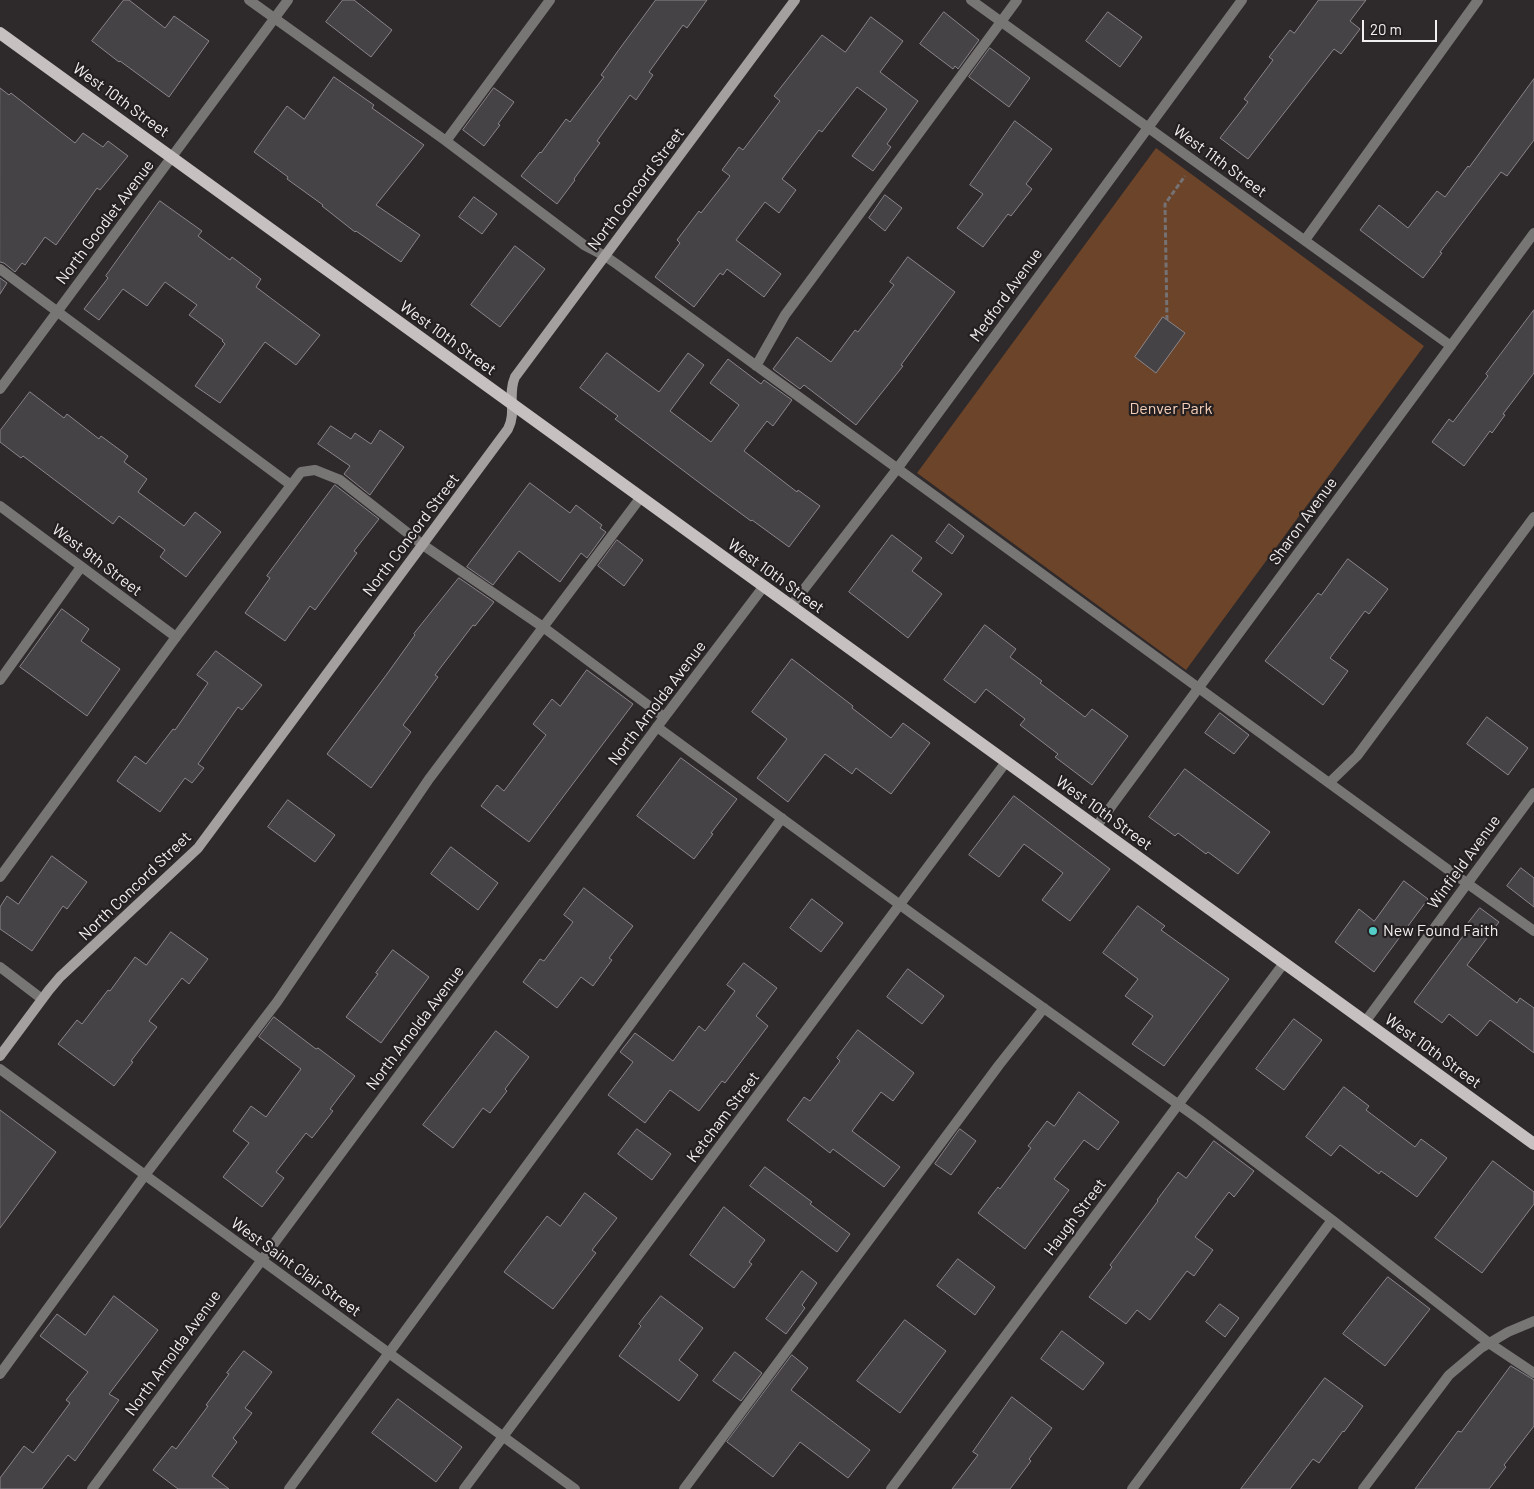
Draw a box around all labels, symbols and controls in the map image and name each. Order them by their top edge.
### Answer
scale bar [1364,10,1439,42]
text: 20 m [1370,20,1402,38]
street label: West 10th Street [69,59,173,141]
street label: West 11th Street [1169,121,1271,201]
street label: North Concord Street [584,124,688,254]
street label: North Goodlet Avenue [52,156,158,288]
street label: Medford Avenue [966,244,1046,346]
street label: West 10th Street [396,297,500,379]
park label: Denver Park [1129,399,1213,419]
street label: North Concord Street [359,470,463,600]
street label: Sharon Avenue [1265,474,1341,568]
street label: West 9th Street [48,520,146,600]
street label: West 10th Street [724,535,828,617]
street label: North Arnolda Avenue [604,637,710,769]
street label: West 10th Street [1052,772,1156,854]
street label: Winfield Avenue [1423,811,1505,913]
street label: North Concord Street [75,828,195,944]
place label: New Found Faith [1383,921,1498,941]
marker: New Found Faith [1367,925,1379,937]
street label: North Arnolda Avenue [362,962,468,1094]
street label: West 10th Street [1381,1010,1485,1092]
street label: Ketcham Street [683,1068,763,1166]
street label: Haugh Street [1040,1175,1110,1259]
street label: West Saint Clair Street [227,1213,365,1321]
street label: North Arnolda Avenue [121,1286,225,1420]

